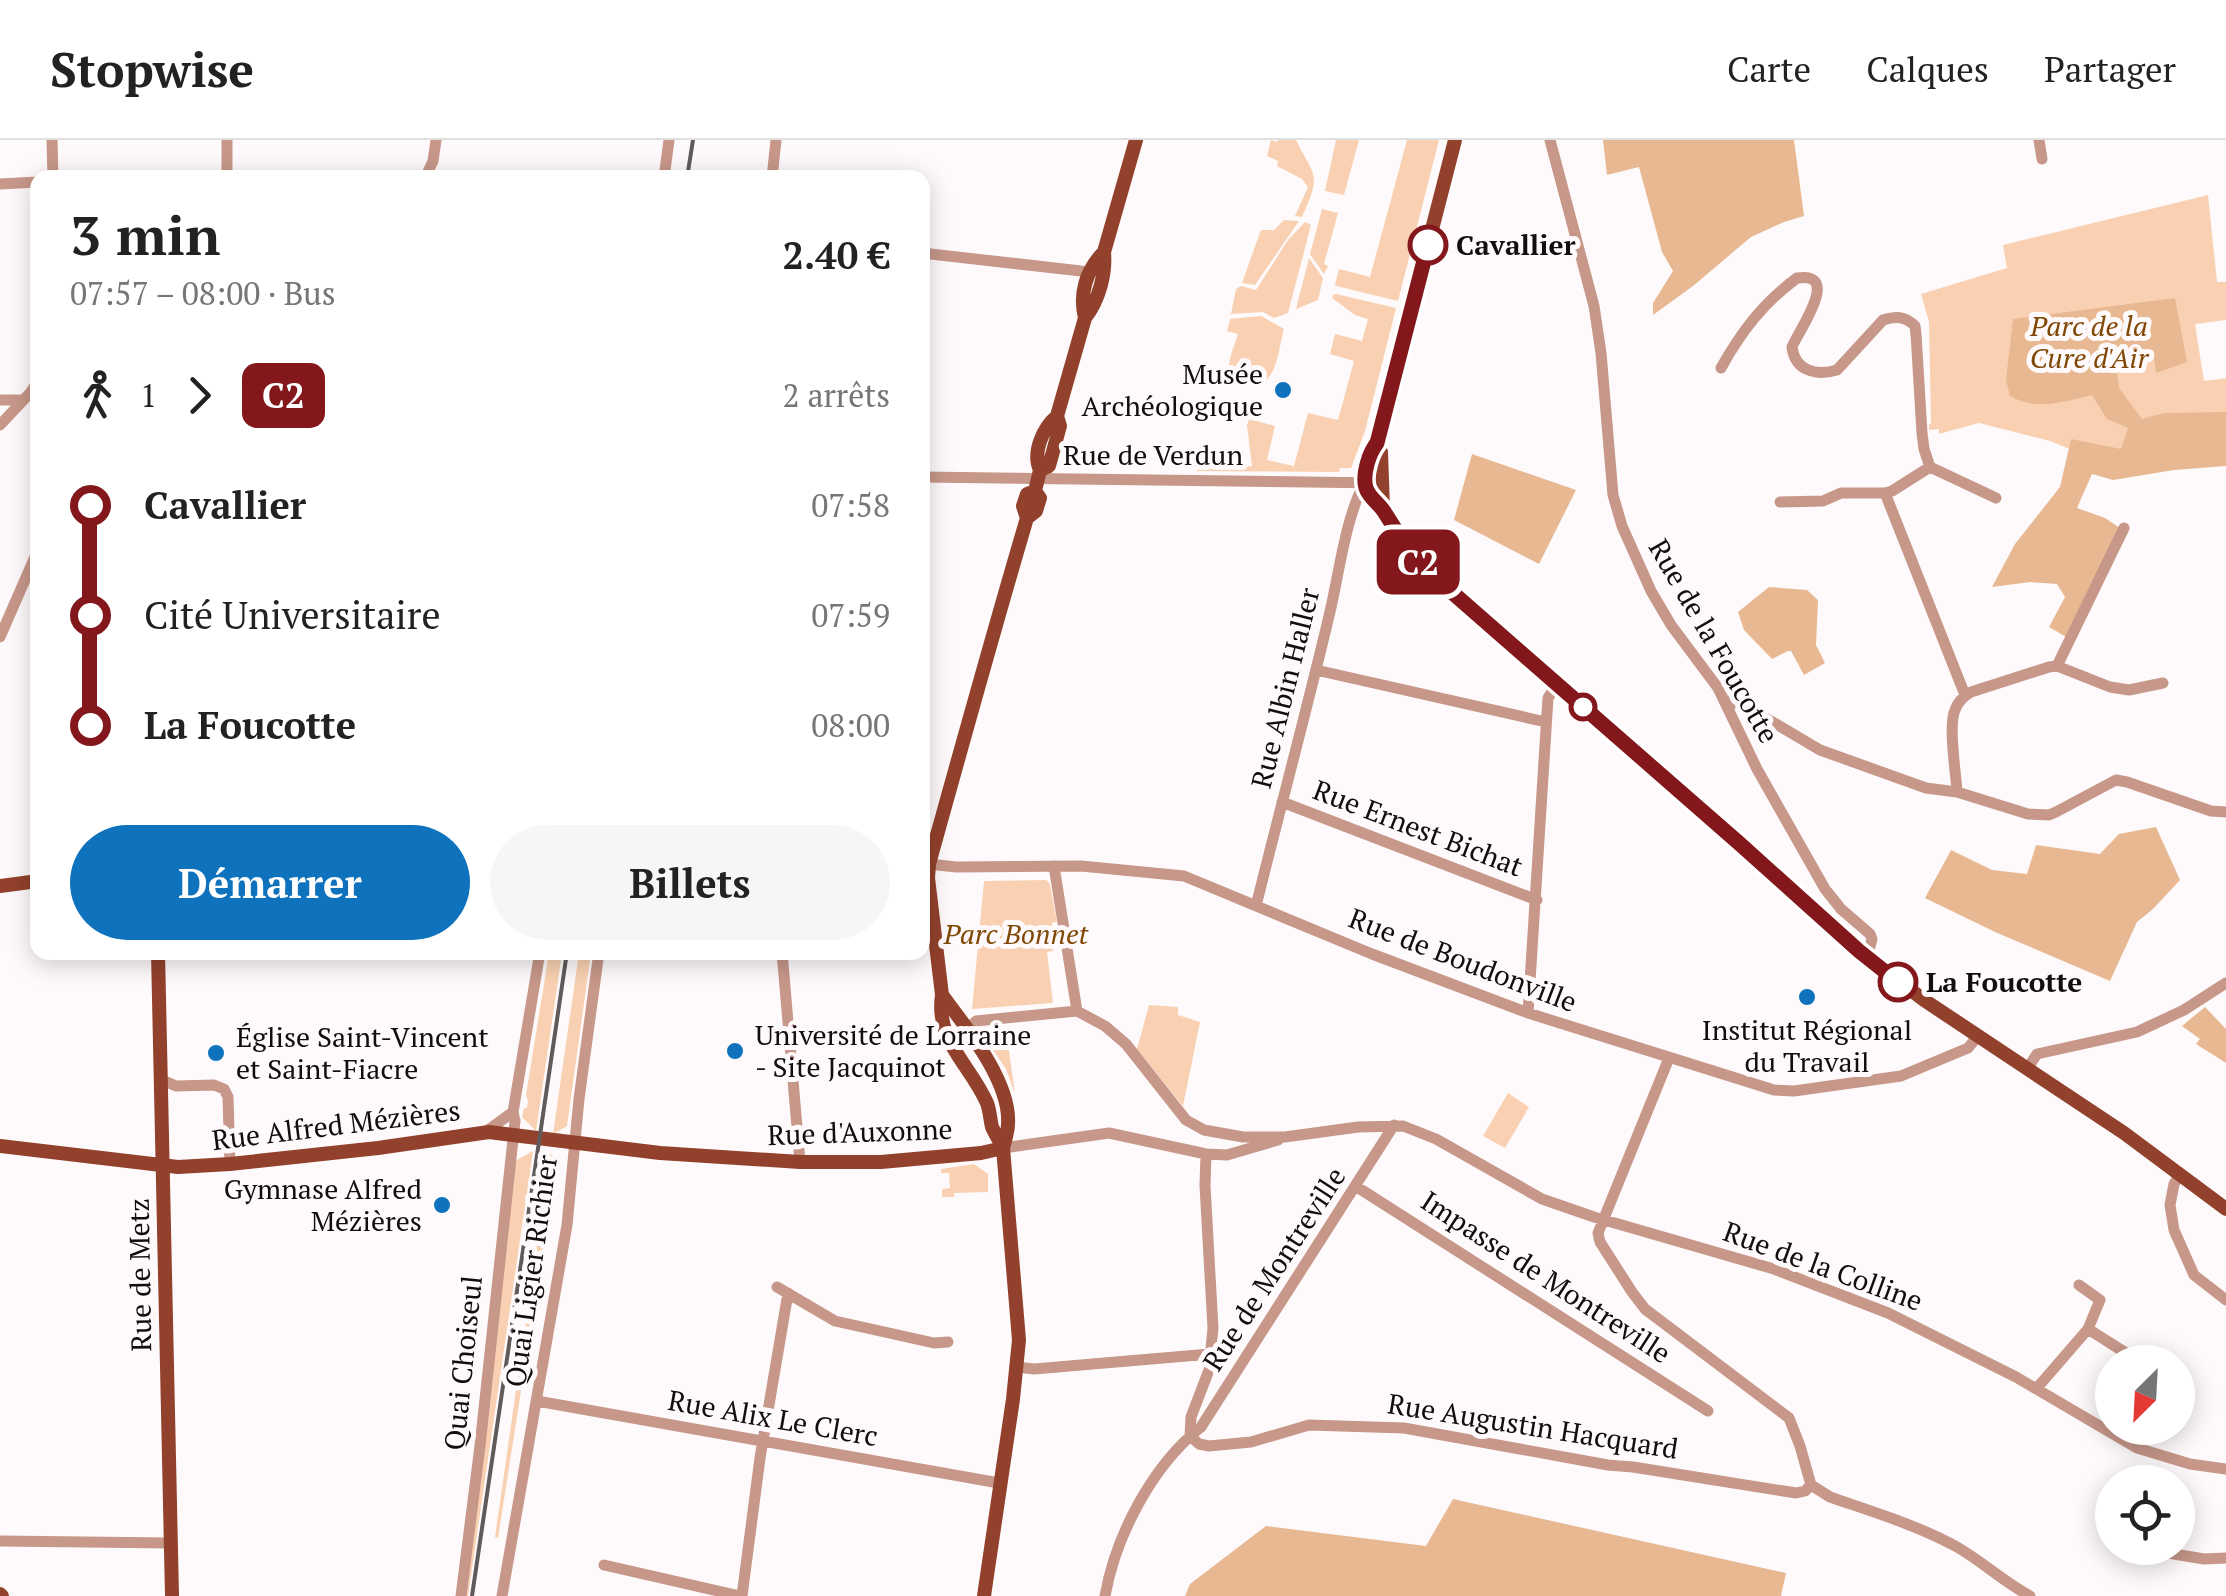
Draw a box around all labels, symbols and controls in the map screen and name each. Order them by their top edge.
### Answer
text: Stopwise [50,37,254,101]
text: Carte [1727,46,1811,92]
text: Calques [1866,46,1989,92]
text: Partager [2044,46,2176,92]
text: 3 min [70,198,220,271]
marker: Cavallier [1409,226,1447,264]
place label: Cavallier [1456,226,1576,263]
text: 2.40 € [783,230,890,280]
text: 07:57 – 08:00 · Bus [70,272,336,314]
park label: Parc de la Cure d'Air [2029,307,2149,376]
place label: Musée Archéologique [1082,355,1263,424]
icon: walk [70,368,125,423]
icon: forward [172,368,227,423]
text: C2 [262,372,305,418]
text: 1 [140,374,157,416]
text: 2 arrêts [783,374,890,416]
marker: Musée Archéologique [1272,379,1294,401]
street label: Rue de Verdun [1063,436,1243,473]
text: Cavallier [144,480,306,530]
text: 07:58 [811,484,890,526]
line badge: C2 [1373,530,1463,594]
street label: Rue de la Foucotte [1641,532,1788,750]
text: C2 [1397,539,1439,585]
street label: Rue Albin Haller [1242,584,1327,792]
text: Cité Universitaire [144,590,441,640]
text: 07:59 [811,594,890,636]
unlabelled marker [1570,694,1596,720]
text: La Foucotte [144,700,356,750]
text: 08:00 [811,704,890,746]
street label: Rue Ernest Bichat [1308,771,1529,885]
button: Démarrer [70,825,470,940]
button: Billets [490,825,890,940]
street label: Rue de Boudonville [1344,899,1582,1020]
park label: Parc Bonnet [943,915,1089,952]
marker: La Foucotte [1879,963,1917,1001]
place label: La Foucotte [1926,963,2082,1000]
marker: Institut Régional du Travail [1796,986,1818,1008]
place label: Institut Régional du Travail [1702,1011,1912,1080]
place label: Université de Lorraine - Site Jacquinot [755,1016,1031,1085]
place label: Église Saint-Vincent et Saint-Fiacre [236,1018,489,1087]
marker: Université de Lorraine - Site Jacquinot [724,1040,746,1062]
marker: Église Saint-Vincent et Saint-Fiacre [205,1042,227,1064]
street label: Rue Alfred Mézières [210,1091,462,1158]
street label: Rue d'Auxonne [767,1110,953,1153]
street label: Quai Ligier Richier [496,1152,565,1389]
street label: Rue de Montreville [1194,1160,1353,1378]
place label: Gymnase Alfred Mézières [224,1170,422,1239]
street label: Impasse de Montreville [1414,1182,1678,1371]
marker: Gymnase Alfred Mézières [431,1194,453,1216]
street label: Rue de Metz [120,1198,159,1352]
street label: Rue de la Colline [1718,1212,1928,1319]
street label: Quai Choiseul [435,1274,490,1452]
north arrow [2095,1345,2195,1445]
map controls [2095,1345,2195,1565]
street label: Rue Alix Le Clerc [665,1381,881,1454]
street label: Rue Augustin Hacquard [1385,1384,1681,1467]
button: locate [2095,1465,2195,1565]

